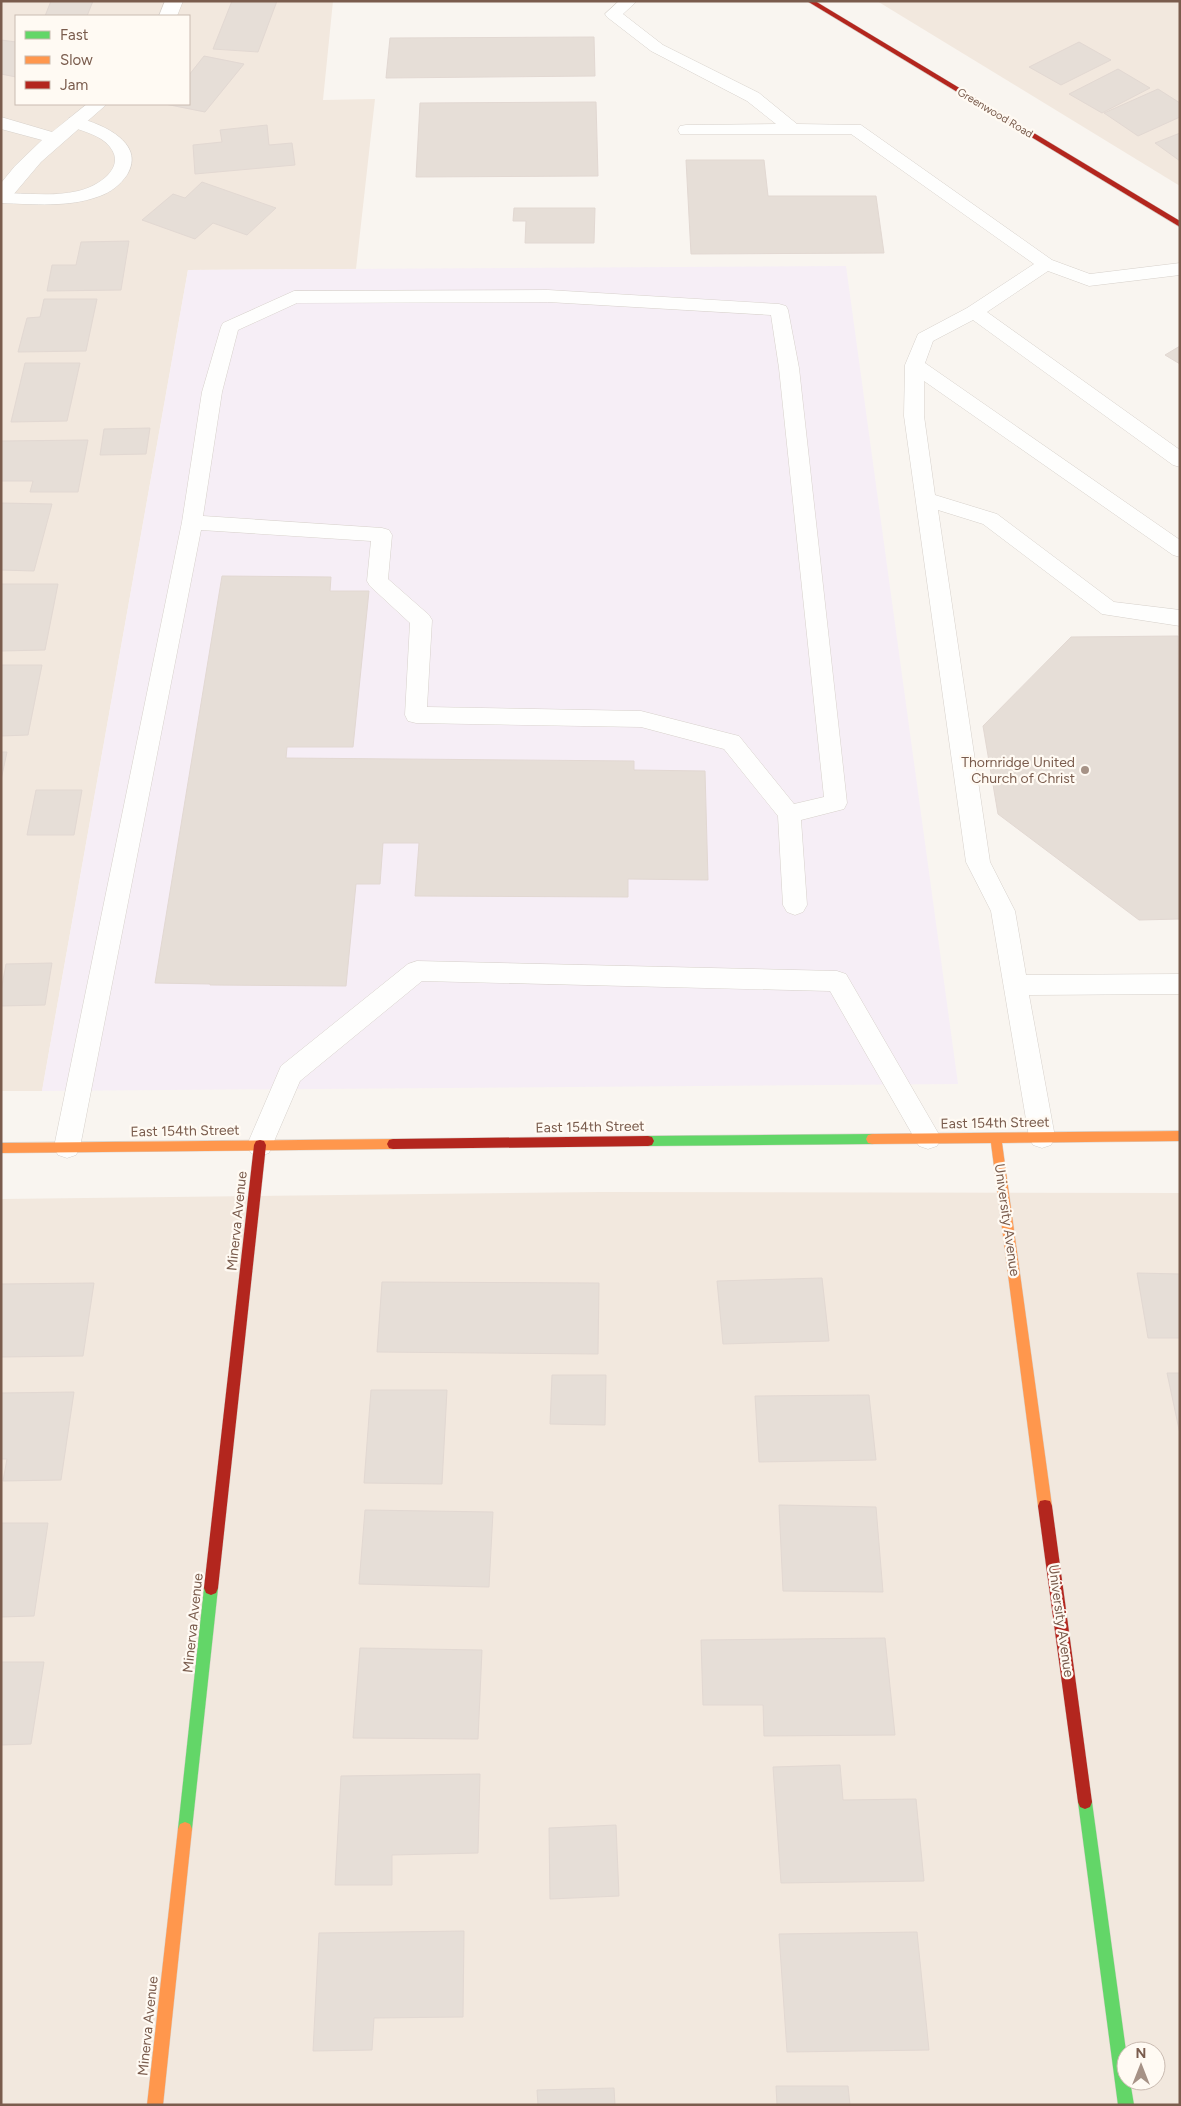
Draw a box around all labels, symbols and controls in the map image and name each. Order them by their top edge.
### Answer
legend [15,15,190,105]
text: Fast [60,26,89,44]
text: Slow [60,51,93,69]
text: Jam [60,76,88,94]
street label: Greenwood Road [955,85,1035,141]
place label: Thornridge United Church of Christ [961,754,1075,787]
marker: Thornridge United Church of Christ [1079,764,1091,776]
street label: East 154th Street [940,1114,1050,1132]
street label: East 154th Street [535,1118,645,1136]
street label: East 154th Street [130,1122,240,1140]
street label: University Avenue [991,1163,1023,1278]
street label: Minerva Avenue [223,1170,251,1272]
street label: University Avenue [1045,1564,1077,1679]
street label: Minerva Avenue [179,1572,207,1674]
street label: Minerva Avenue [134,1975,162,2077]
north arrow [1116,2041,1166,2091]
text: N [1136,2045,1146,2062]

